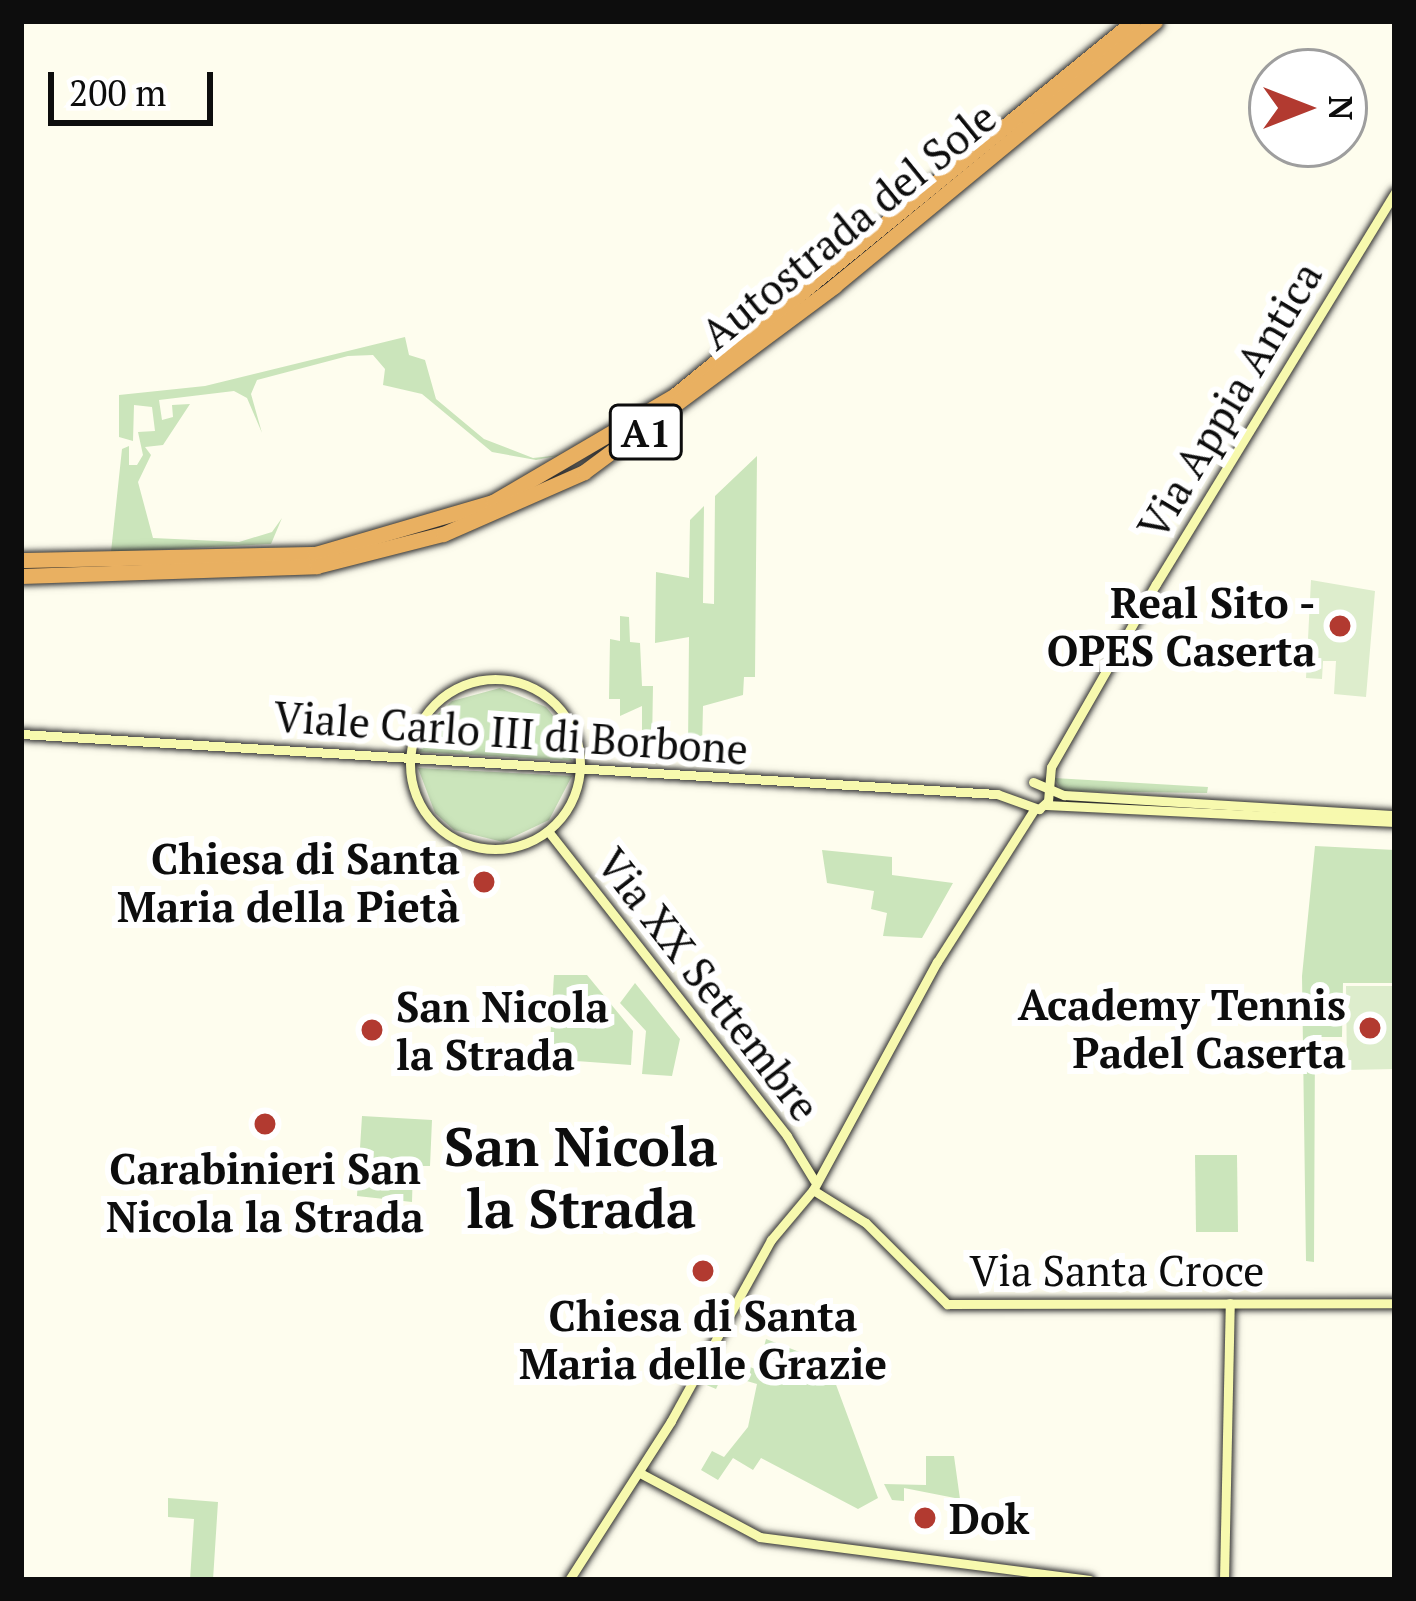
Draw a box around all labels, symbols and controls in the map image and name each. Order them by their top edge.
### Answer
scale bar [54,48,219,122]
north arrow [1248,48,1368,168]
text: 200 m [69,69,166,116]
street label: Autostrada del Sole [691,91,1005,359]
text: N [1320,95,1363,121]
street label: Via Appia Antica [1126,252,1332,548]
road number: A1 [607,399,685,465]
place label: Real Sito - OPES Caserta [1047,577,1316,676]
marker: Real Sito - OPES Caserta [1327,613,1353,639]
street label: Viale Carlo III di Borbone [272,690,750,774]
place label: Chiesa di Santa Maria della Pietà [117,833,460,932]
street label: Via XX Settembre [587,838,831,1130]
marker: Chiesa di Santa Maria della Pietà [471,869,497,895]
place label: Academy Tennis Padel Caserta [1018,979,1346,1078]
place label: San Nicola la Strada [396,981,609,1080]
marker: Academy Tennis Padel Caserta [1357,1015,1383,1041]
marker: San Nicola la Strada [359,1017,385,1043]
marker: Carabinieri San Nicola la Strada [252,1111,278,1137]
district label: San Nicola la Strada [444,1114,718,1240]
place label: Carabinieri San Nicola la Strada [106,1143,424,1242]
street label: Via Santa Croce [970,1245,1264,1295]
marker: Chiesa di Santa Maria delle Grazie [690,1258,716,1284]
place label: Chiesa di Santa Maria delle Grazie [519,1290,887,1388]
place label: Dok [949,1493,1029,1543]
marker: Dok [912,1505,938,1531]

